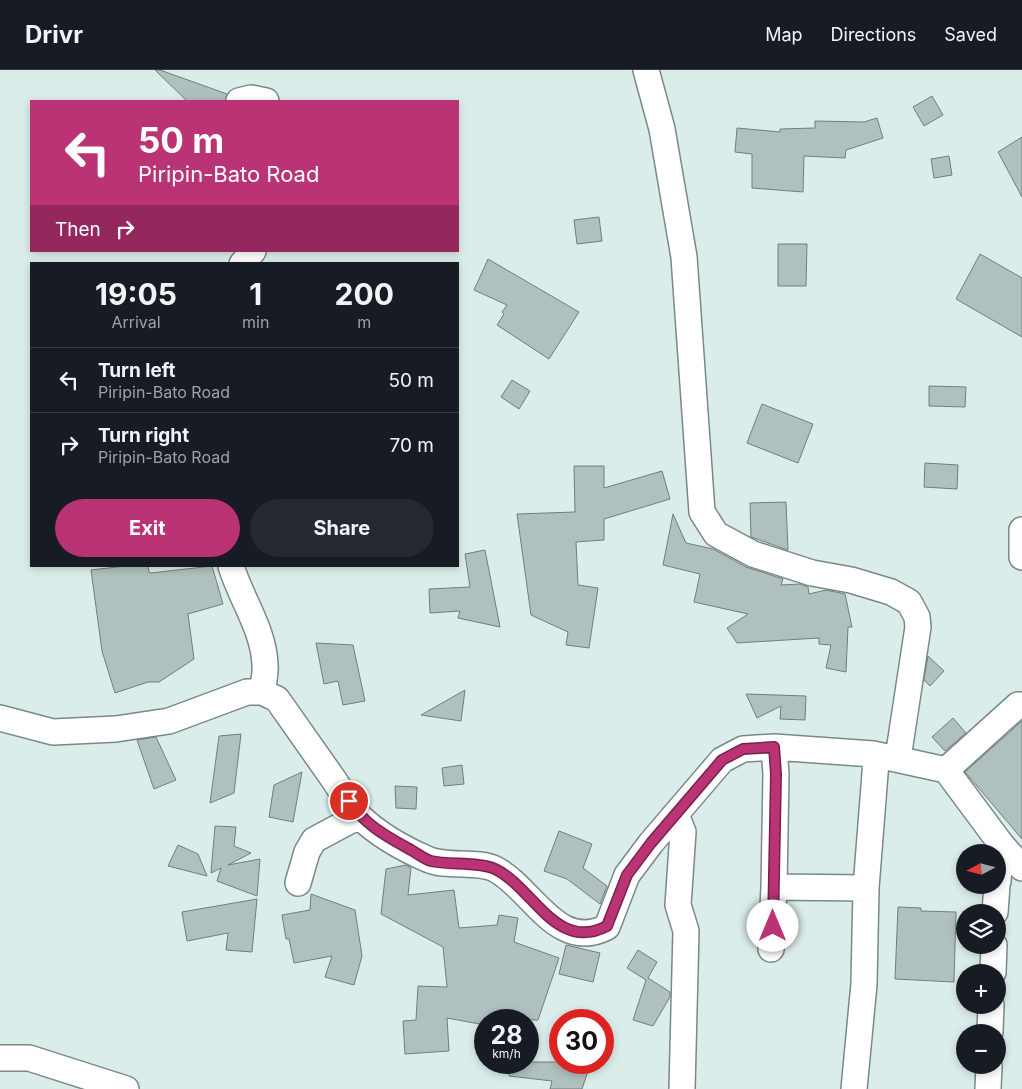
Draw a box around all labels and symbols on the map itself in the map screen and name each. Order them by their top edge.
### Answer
pin [328,780,370,822]
north arrow [956,844,1006,894]
position arrow [746,899,798,951]
speed limit sign: 30 [549,1009,614,1074]

